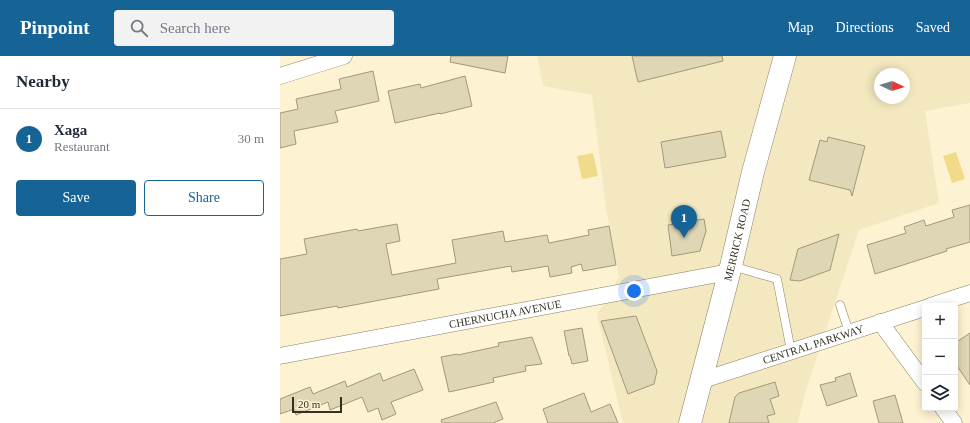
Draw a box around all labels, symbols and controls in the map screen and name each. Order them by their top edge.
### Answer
search box [114,10,394,46]
text: Pinpoint [20,17,90,38]
icon: search [128,17,150,39]
text: Search here [160,20,230,36]
text: Map [788,20,813,35]
text: Directions [835,20,894,35]
text: Saved [916,20,950,35]
north arrow [874,68,910,104]
text: Nearby [16,72,70,91]
text: Xaga [54,122,87,138]
text: 1 [26,131,32,146]
text: 30 m [238,131,264,146]
text: Restaurant [54,139,110,154]
button: Save [16,180,136,216]
button: Share [144,180,264,216]
street label: MERRICK ROAD [721,198,753,282]
pin: 1 [671,205,697,238]
your location [624,281,644,301]
street label: CHERNUCHA AVENUE [448,297,562,330]
map controls [922,303,958,411]
button: + [922,303,958,339]
street label: CENTRAL PARKWAY [761,322,865,366]
button: − [922,339,958,375]
button: layers [922,375,958,411]
scale bar [292,395,342,414]
text: 20 m [298,398,320,410]

